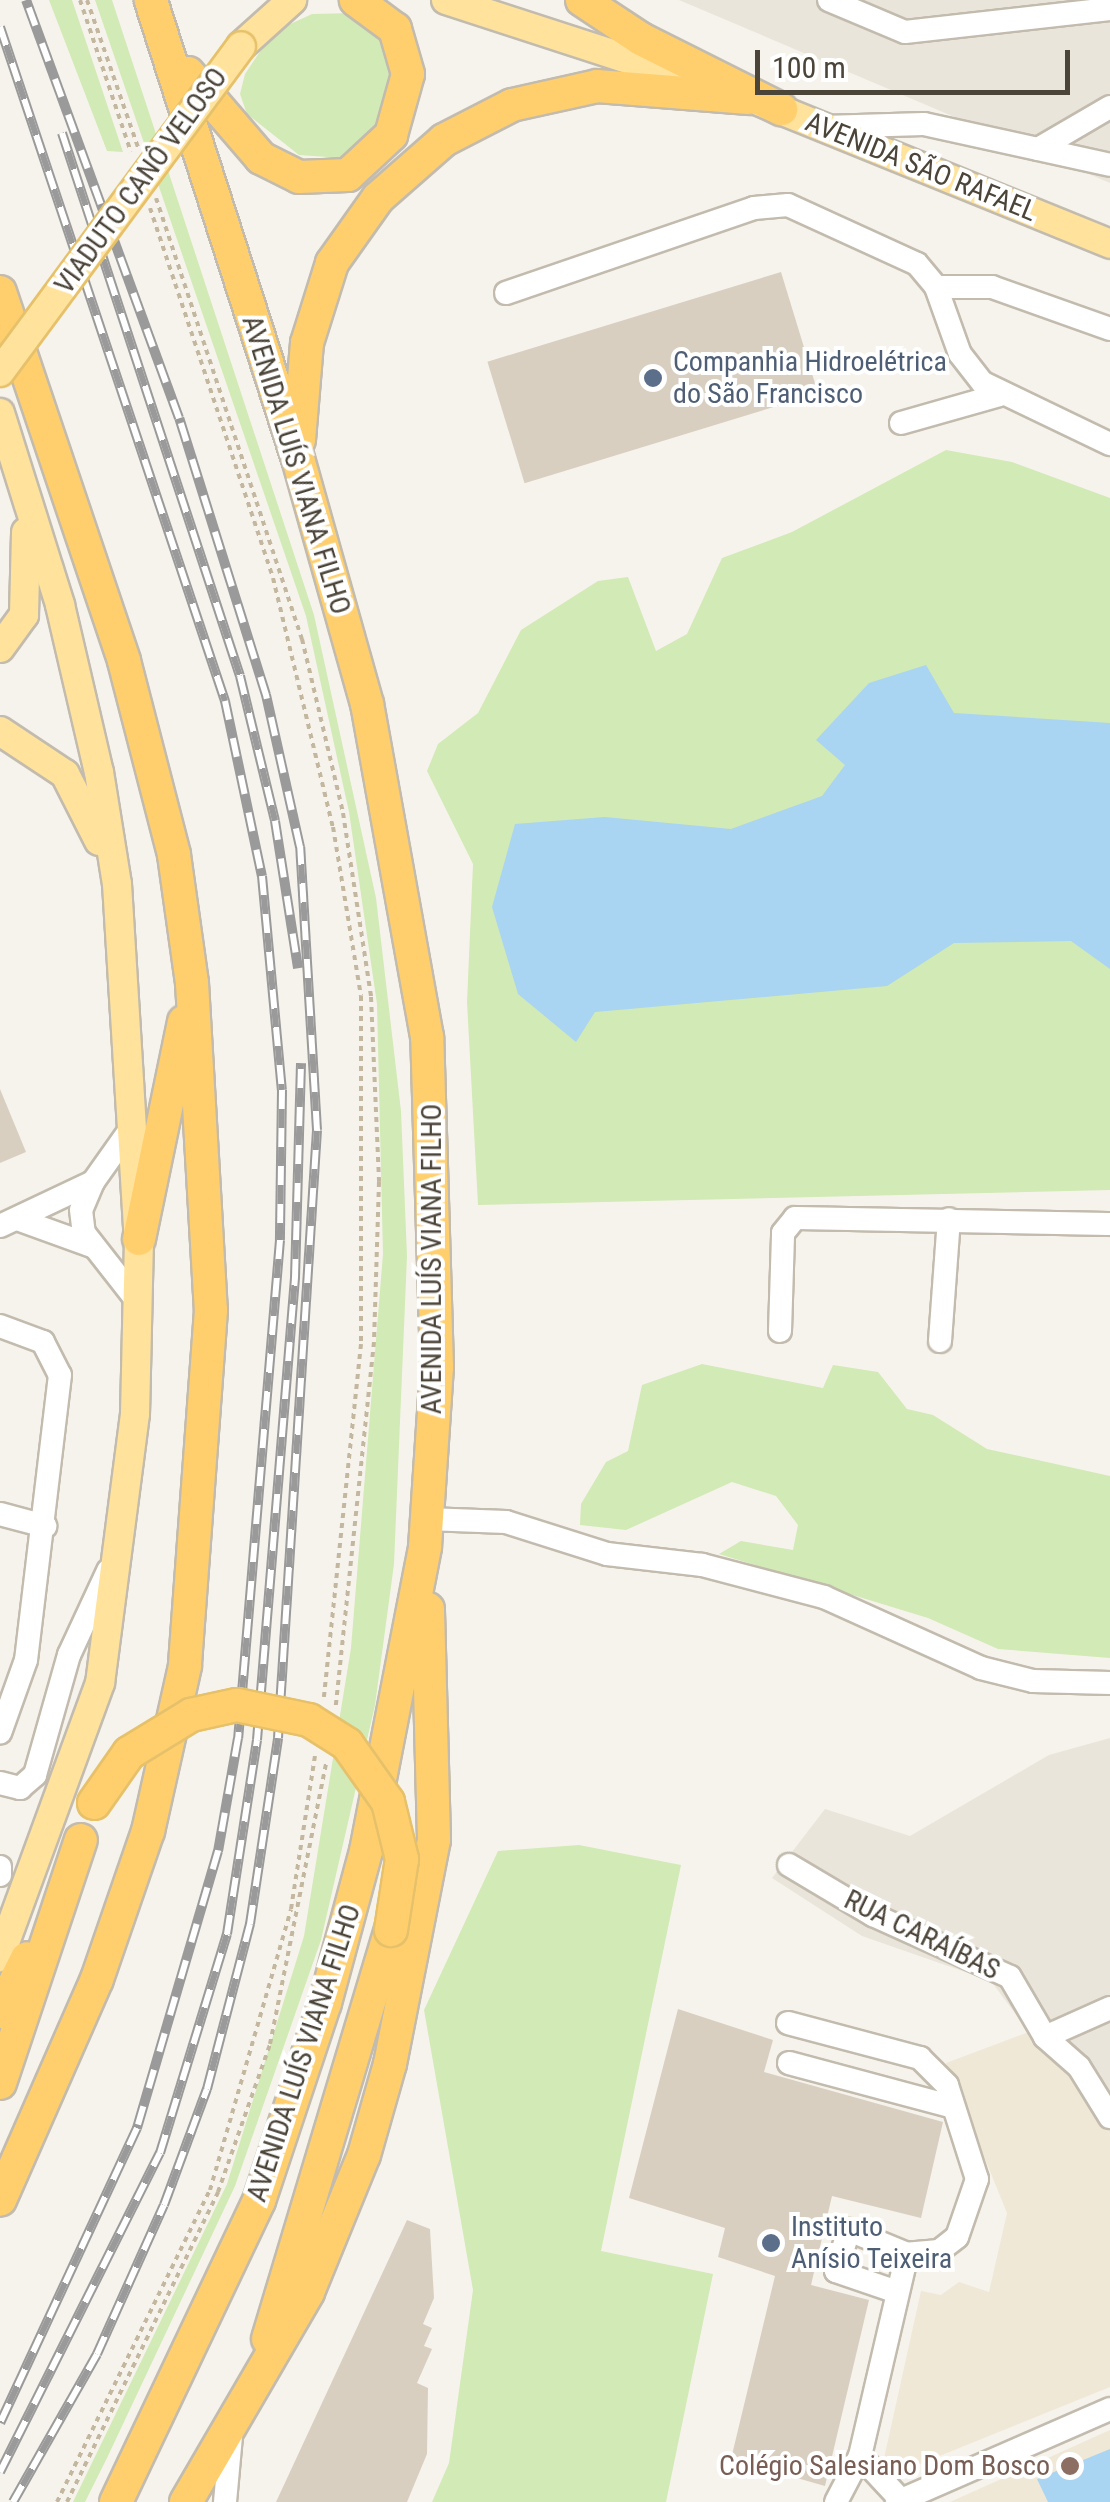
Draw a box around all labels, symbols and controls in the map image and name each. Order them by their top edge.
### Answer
scale bar [760,30,1075,92]
text: 100 m [772,50,846,85]
street label: VIADUTO CANÔ VELOSO [48,61,234,301]
street label: AVENIDA SÃO RAFAEL [800,105,1042,229]
street label: AVENIDA LUÍS VIANA FILHO [235,312,357,618]
place label: Companhia Hidroelétrica do São Francisco [673,345,947,411]
marker: Companhia Hidroelétrica do São Francisco [642,367,664,389]
street label: AVENIDA LUÍS VIANA FILHO [415,1104,449,1414]
street label: RUA CARAÍBAS [839,1883,1005,1987]
street label: AVENIDA LUÍS VIANA FILHO [240,1900,368,2206]
place label: Instituto Anísio Teixeira [791,2210,953,2276]
marker: Instituto Anísio Teixeira [760,2232,782,2254]
place label: Colégio Salesiano Dom Bosco [719,2449,1050,2483]
marker: Colégio Salesiano Dom Bosco [1059,2455,1081,2477]

